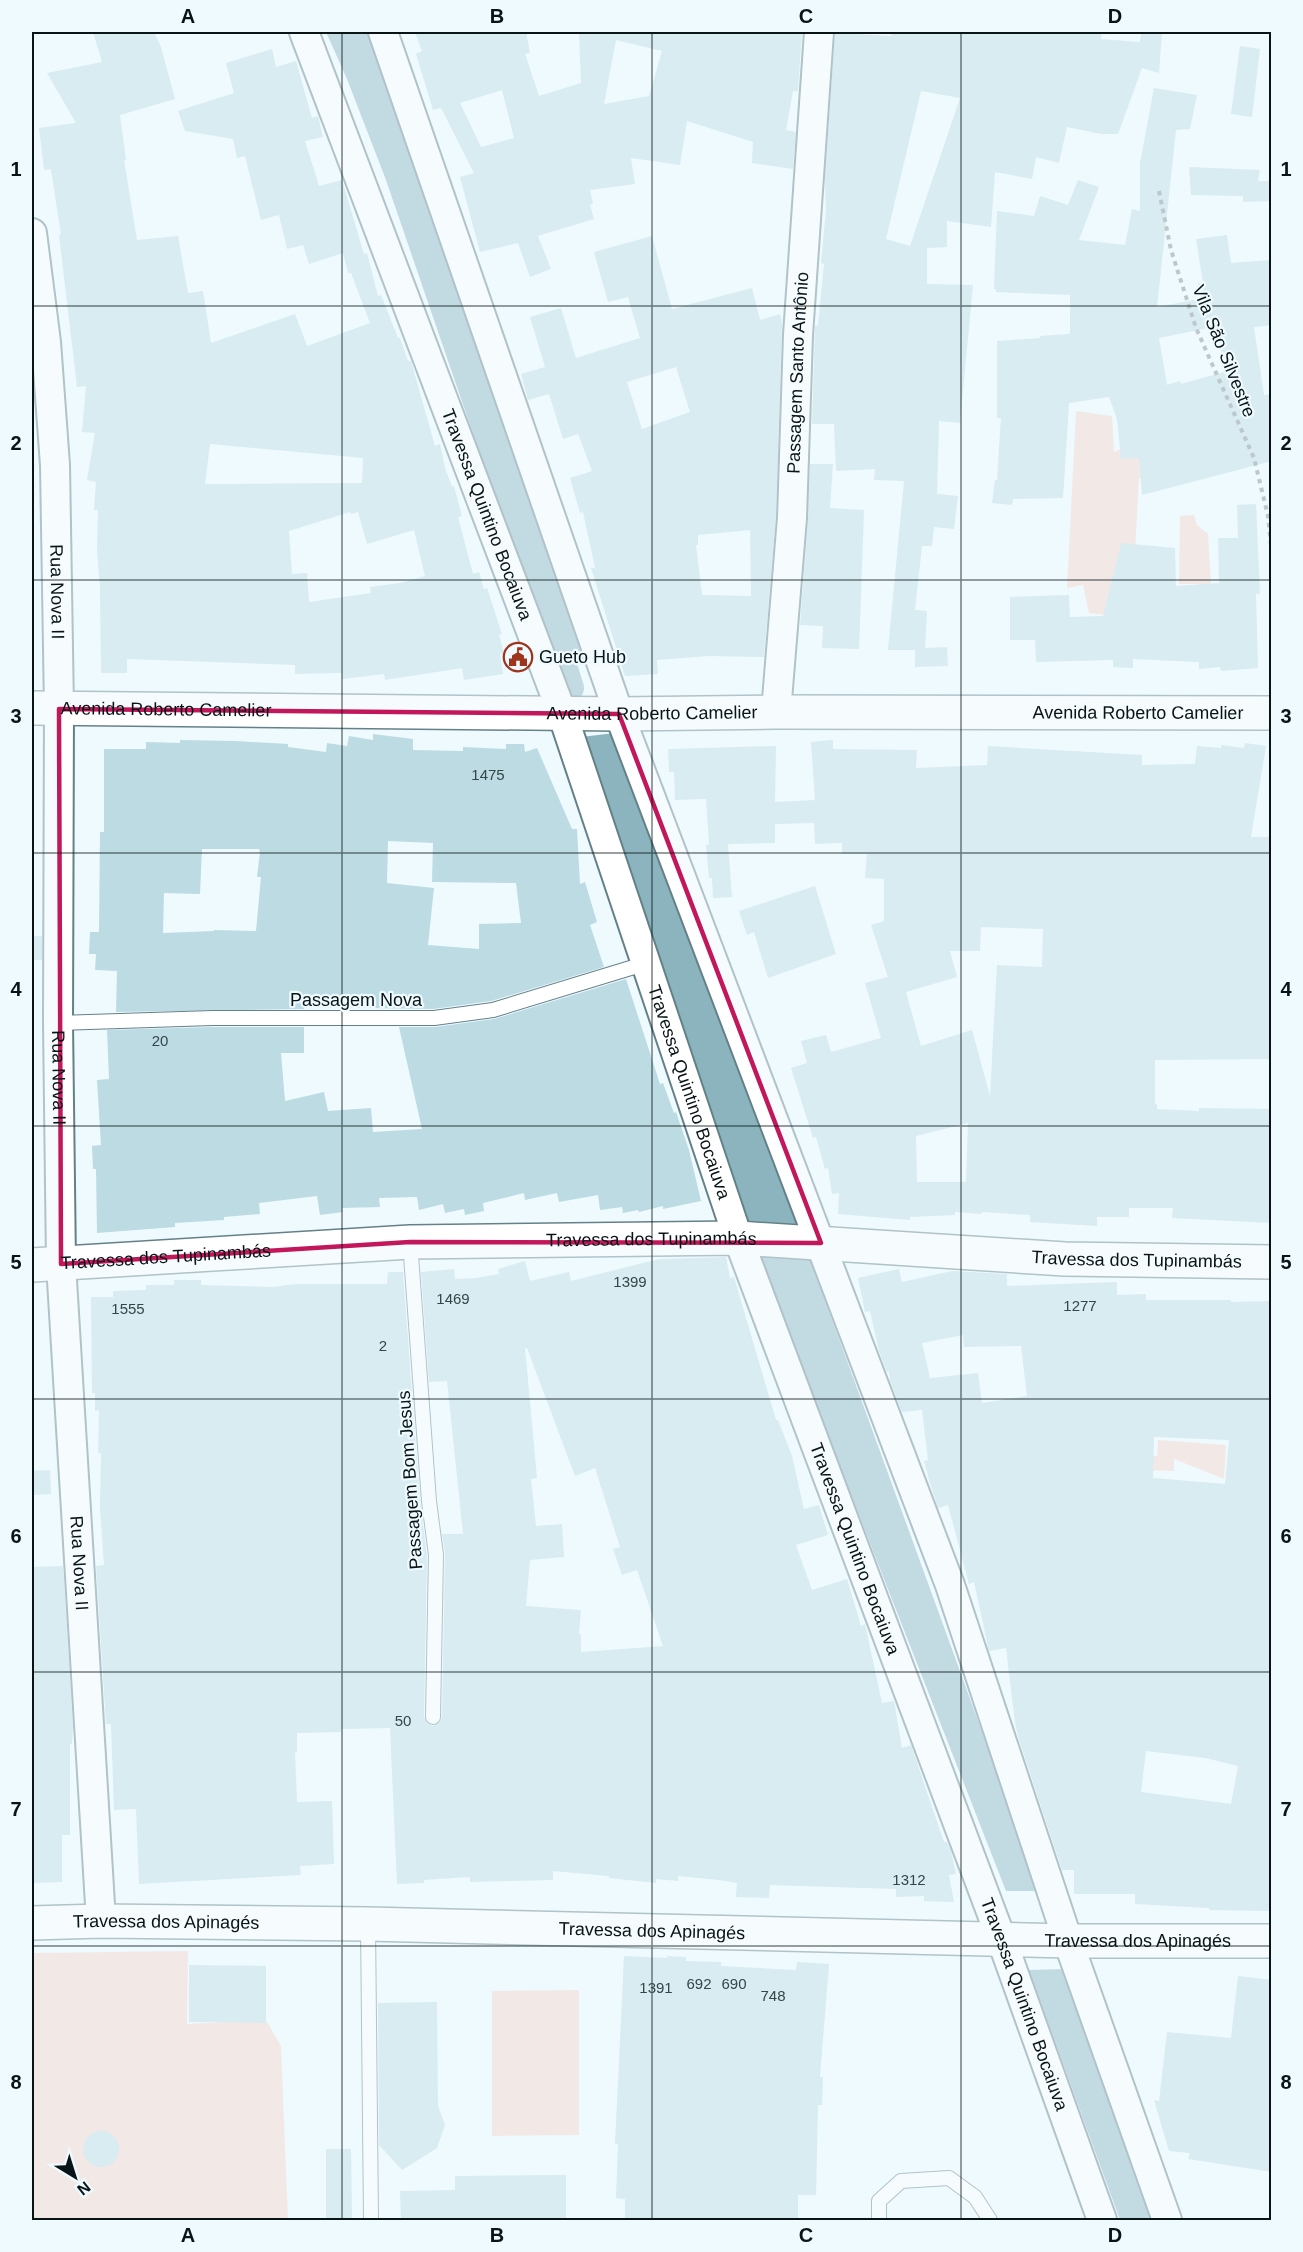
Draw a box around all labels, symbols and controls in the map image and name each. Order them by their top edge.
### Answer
text: A [181,5,195,27]
text: B [490,5,504,27]
text: C [799,5,813,27]
text: D [1108,5,1122,27]
text: 1 [10,158,22,180]
text: 1 [1280,158,1292,180]
street label: Passagem Santo Antônio [783,271,812,474]
street label: Vila São Silvestre [1188,282,1260,420]
street label: Travessa Quintino Bocaiuva [438,406,536,624]
text: 2 [10,432,22,454]
text: 2 [1280,432,1292,454]
street label: Rua Nova II [46,544,68,639]
public building icon: Gueto Hub [502,641,534,673]
place label: Gueto Hub [539,647,626,667]
street label: Avenida Roberto Camelier [60,698,272,720]
street label: Avenida Roberto Camelier [546,702,758,724]
street label: Avenida Roberto Camelier [1032,703,1243,723]
text: 3 [10,705,22,727]
text: 3 [1280,705,1292,727]
house number: 1475 [471,766,505,783]
text: 4 [10,978,22,1000]
text: 4 [1280,978,1292,1000]
street label: Travessa Quintino Bocaiuva [644,982,735,1203]
street label: Passagem Nova [290,990,423,1010]
street label: Rua Nova II [48,1030,69,1125]
house number: 20 [152,1032,168,1049]
street label: Travessa dos Tupinambás [546,1228,757,1250]
street label: Travessa dos Tupinambás [60,1240,271,1273]
street label: Travessa dos Tupinambás [1031,1247,1242,1272]
text: 5 [10,1251,22,1273]
text: 5 [1280,1251,1292,1273]
house number: 1399 [613,1273,647,1290]
house number: 1469 [436,1290,470,1307]
house number: 1277 [1063,1297,1097,1314]
house number: 1555 [111,1300,145,1317]
house number: 2 [379,1337,387,1354]
street label: Passagem Bom Jesus [394,1390,426,1570]
street label: Travessa Quintino Bocaiuva [806,1440,904,1658]
street label: Rua Nova II [66,1515,92,1611]
text: 6 [10,1525,22,1547]
text: 6 [1280,1525,1292,1547]
house number: 50 [395,1712,411,1729]
text: 7 [10,1798,22,1820]
text: 7 [1280,1798,1292,1820]
house number: 1312 [892,1871,926,1888]
street label: Travessa Quintino Bocaiuva [977,1895,1072,2114]
street label: Travessa dos Apinagés [72,1911,259,1933]
street label: Travessa dos Apinagés [558,1919,745,1943]
street label: Travessa dos Apinagés [1044,1930,1231,1951]
house number: 692 [686,1975,712,1992]
house number: 690 [721,1975,747,1992]
house number: 1391 [639,1979,673,1996]
house number: 748 [760,1987,786,2004]
text: 8 [10,2071,22,2093]
text: 8 [1280,2071,1292,2093]
north arrow [45,2147,105,2207]
text: N [74,2178,94,2199]
text: A [181,2224,195,2246]
text: B [490,2224,504,2246]
text: C [799,2224,813,2246]
text: D [1108,2224,1122,2246]

